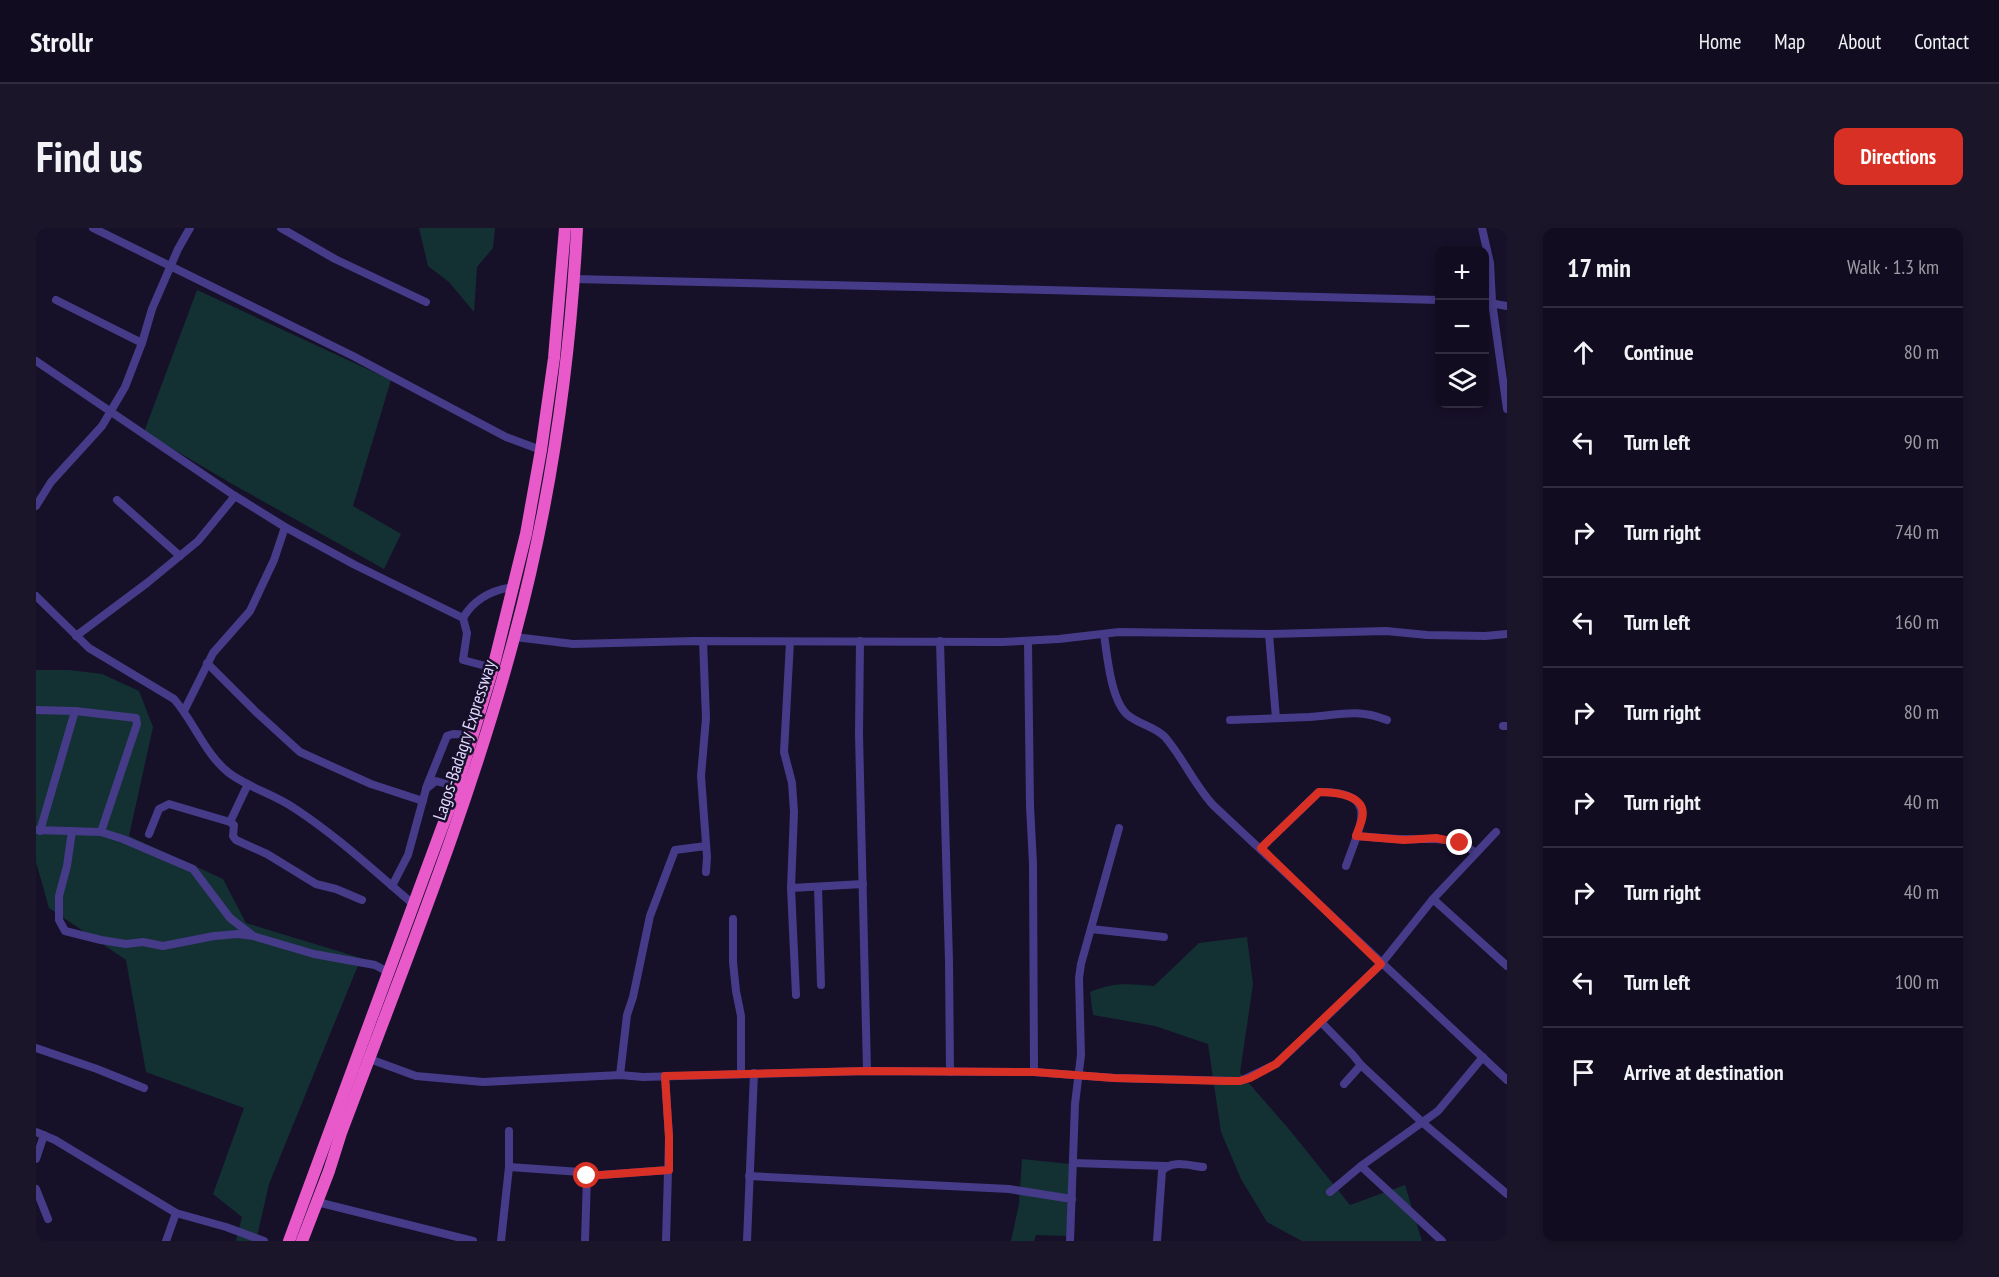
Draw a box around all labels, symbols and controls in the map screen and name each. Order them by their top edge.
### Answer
text: Strollr [30,23,93,60]
text: Home [1699,28,1741,55]
text: Map [1774,28,1805,55]
text: About [1838,28,1881,55]
text: Contact [1914,28,1969,55]
button: Directions [1834,128,1963,185]
text: Find us [36,129,143,184]
map controls [1435,246,1489,408]
button: + [1435,246,1489,300]
text: 17 min [1567,251,1631,284]
text: Walk · 1.3 km [1847,254,1939,280]
button: − [1435,300,1489,354]
icon: ahead [1567,336,1600,369]
text: Continue [1624,338,1694,366]
text: 80 m [1904,339,1939,365]
button: layers [1435,354,1489,408]
icon: left [1567,426,1600,459]
text: Turn left [1624,428,1690,456]
text: 90 m [1904,429,1939,455]
icon: right [1567,516,1600,549]
text: Turn right [1624,518,1701,546]
text: 740 m [1895,519,1939,545]
icon: left [1567,606,1600,639]
text: Turn left [1624,608,1690,636]
text: 160 m [1895,609,1939,635]
street label: Lagos-Badagry Expressway [427,657,501,823]
icon: right [1567,696,1600,729]
text: Turn right [1624,698,1701,726]
text: 80 m [1904,699,1939,725]
icon: right [1567,786,1600,819]
text: Turn right [1624,788,1701,816]
text: 40 m [1904,789,1939,815]
route end [1446,829,1472,855]
icon: right [1567,876,1600,909]
text: Turn right [1624,878,1701,906]
text: 40 m [1904,879,1939,905]
icon: left [1567,966,1600,999]
text: Turn left [1624,968,1690,996]
text: 100 m [1895,969,1939,995]
icon: arrive [1567,1056,1600,1089]
text: Arrive at destination [1624,1058,1784,1086]
route start [573,1162,599,1188]

